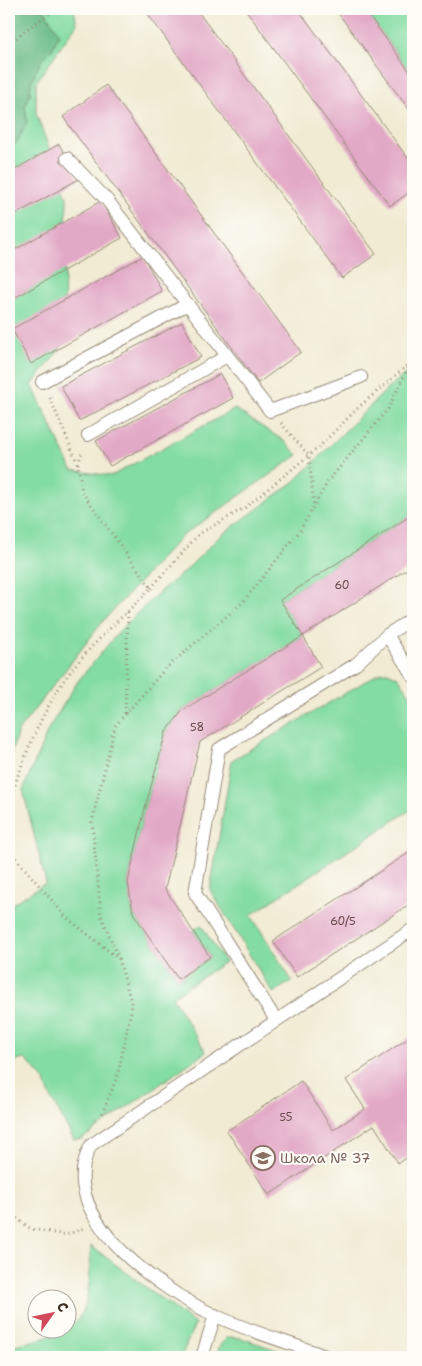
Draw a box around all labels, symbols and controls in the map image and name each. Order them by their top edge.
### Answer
house number: 60 [334,578,350,593]
house number: 58 [190,720,204,735]
house number: 60/5 [330,914,356,929]
house number: 55 [279,1110,293,1125]
school or university icon: Школа № 37 [250,1145,276,1171]
place label: Школа № 37 [280,1149,370,1167]
north arrow [28,1288,78,1338]
text: С [53,1298,73,1315]

